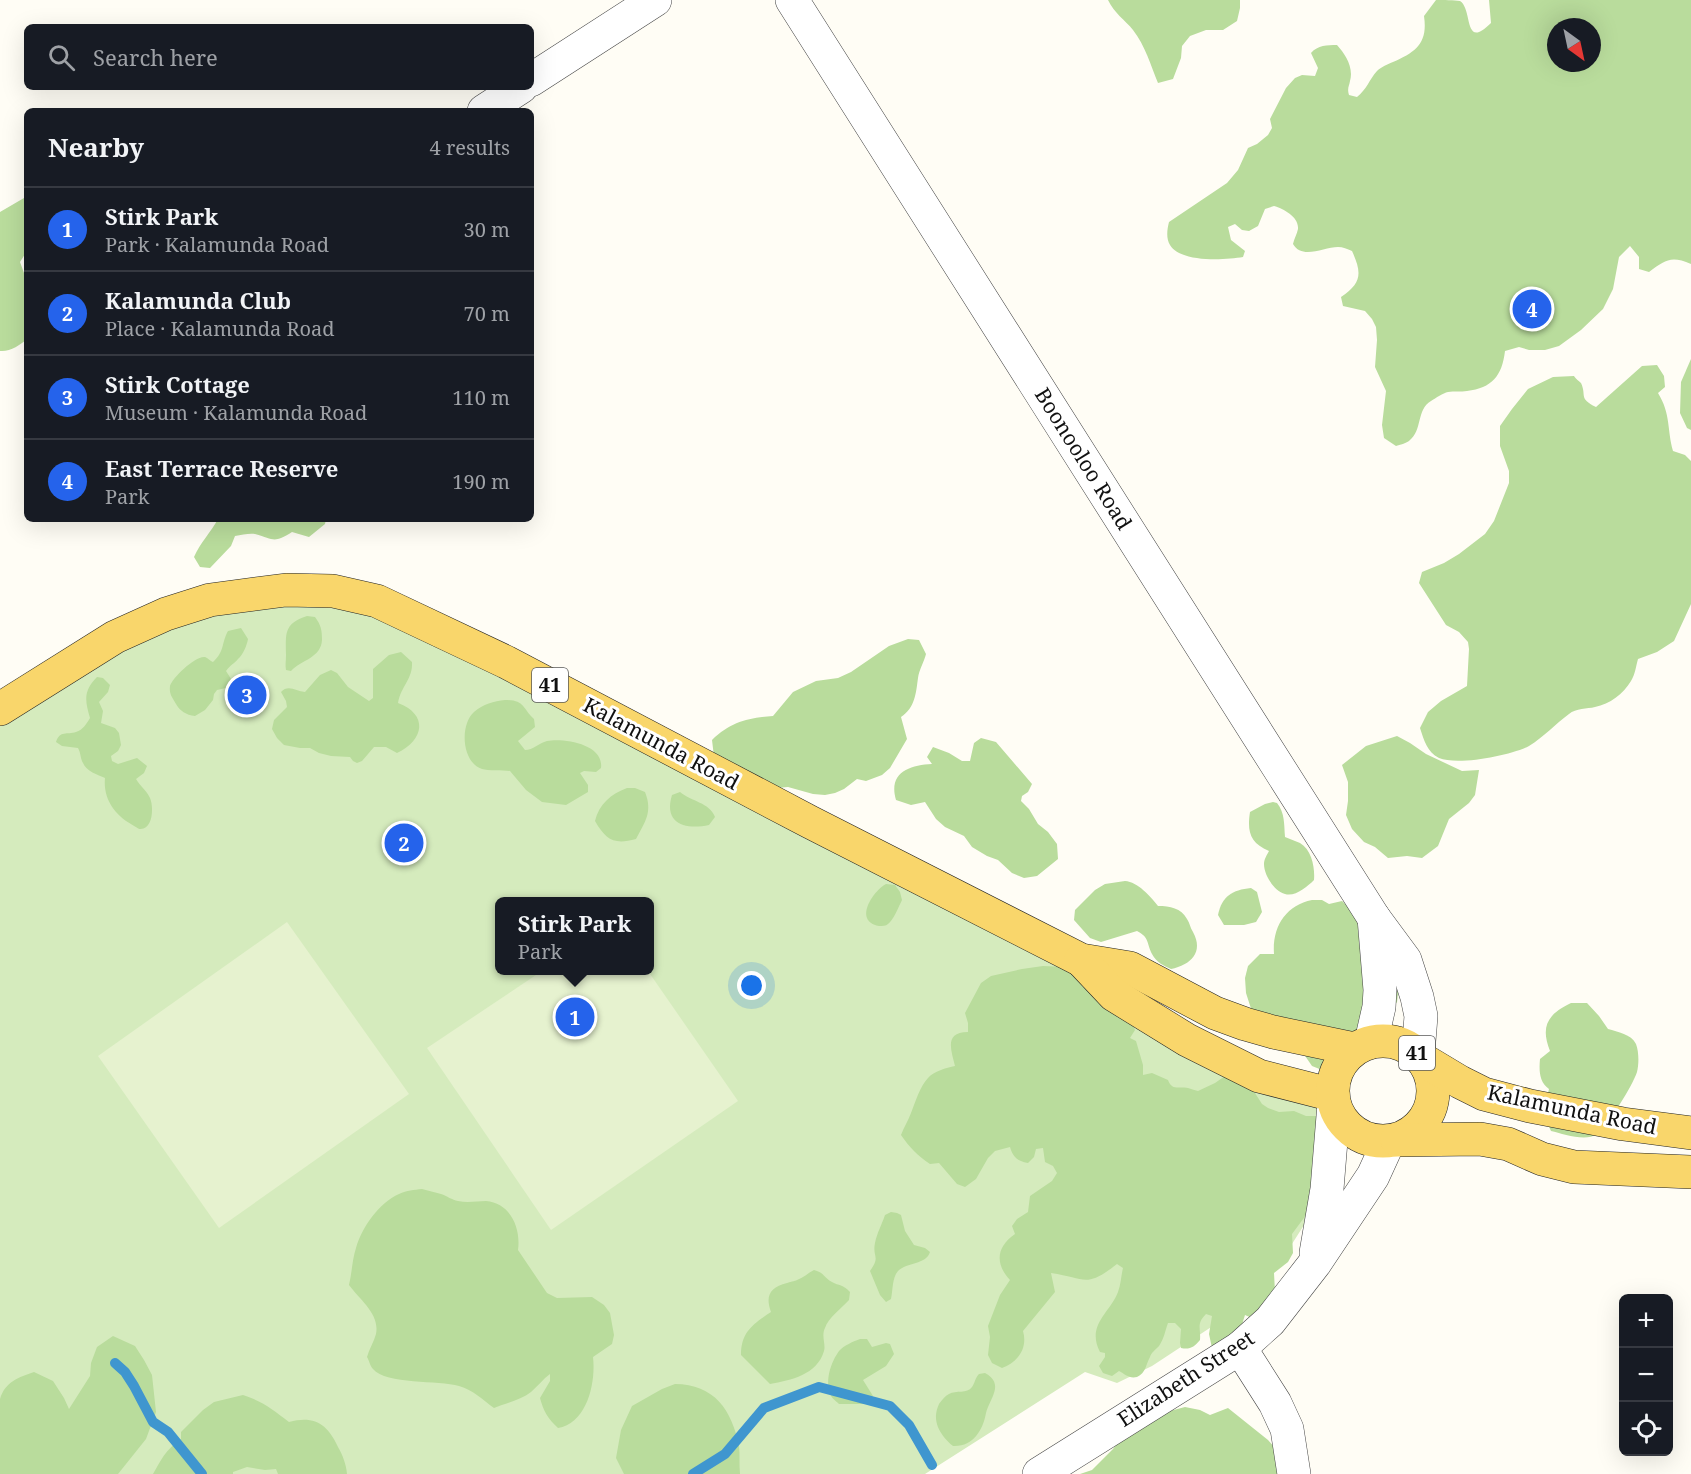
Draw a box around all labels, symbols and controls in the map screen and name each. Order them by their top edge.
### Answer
north arrow [1547,18,1601,72]
search box [24,24,534,90]
icon: search [45,41,78,74]
text: Search here [93,42,218,72]
text: Nearby [48,129,144,165]
text: 4 results [430,134,510,161]
text: Stirk Park [105,201,218,231]
text: 1 [62,216,73,243]
text: 30 m [464,216,510,243]
text: Park · Kalamunda Road [105,231,329,258]
text: Kalamunda Club [105,285,291,315]
pin: 4 [1512,286,1552,332]
text: 2 [62,300,73,327]
text: 70 m [464,300,510,327]
text: Place · Kalamunda Road [105,315,335,342]
text: Stirk Cottage [105,369,250,399]
street label: Boonooloo Road [1029,382,1139,535]
text: 3 [62,384,73,411]
text: 110 m [452,384,510,411]
text: Museum · Kalamunda Road [105,399,367,426]
text: East Terrace Reserve [105,453,338,483]
text: 4 [62,468,73,495]
text: 190 m [452,468,510,495]
text: Park [105,483,149,510]
road number: 41 [532,668,568,702]
pin: 3 [228,672,266,718]
street label: Kalamunda Road [579,690,744,796]
pin: 2 [384,820,424,866]
popup [495,897,654,975]
text: Stirk Park [518,908,631,938]
text: Park [518,938,562,965]
your location [737,971,766,1000]
pin: 1 [556,994,594,1040]
road number: 41 [1399,1036,1435,1070]
street label: Kalamunda Road [1485,1077,1660,1141]
map controls [1619,1294,1673,1456]
button: + [1619,1294,1673,1348]
street label: Elizabeth Street [1112,1323,1259,1433]
button: − [1619,1348,1673,1402]
button: locate [1619,1402,1673,1456]

